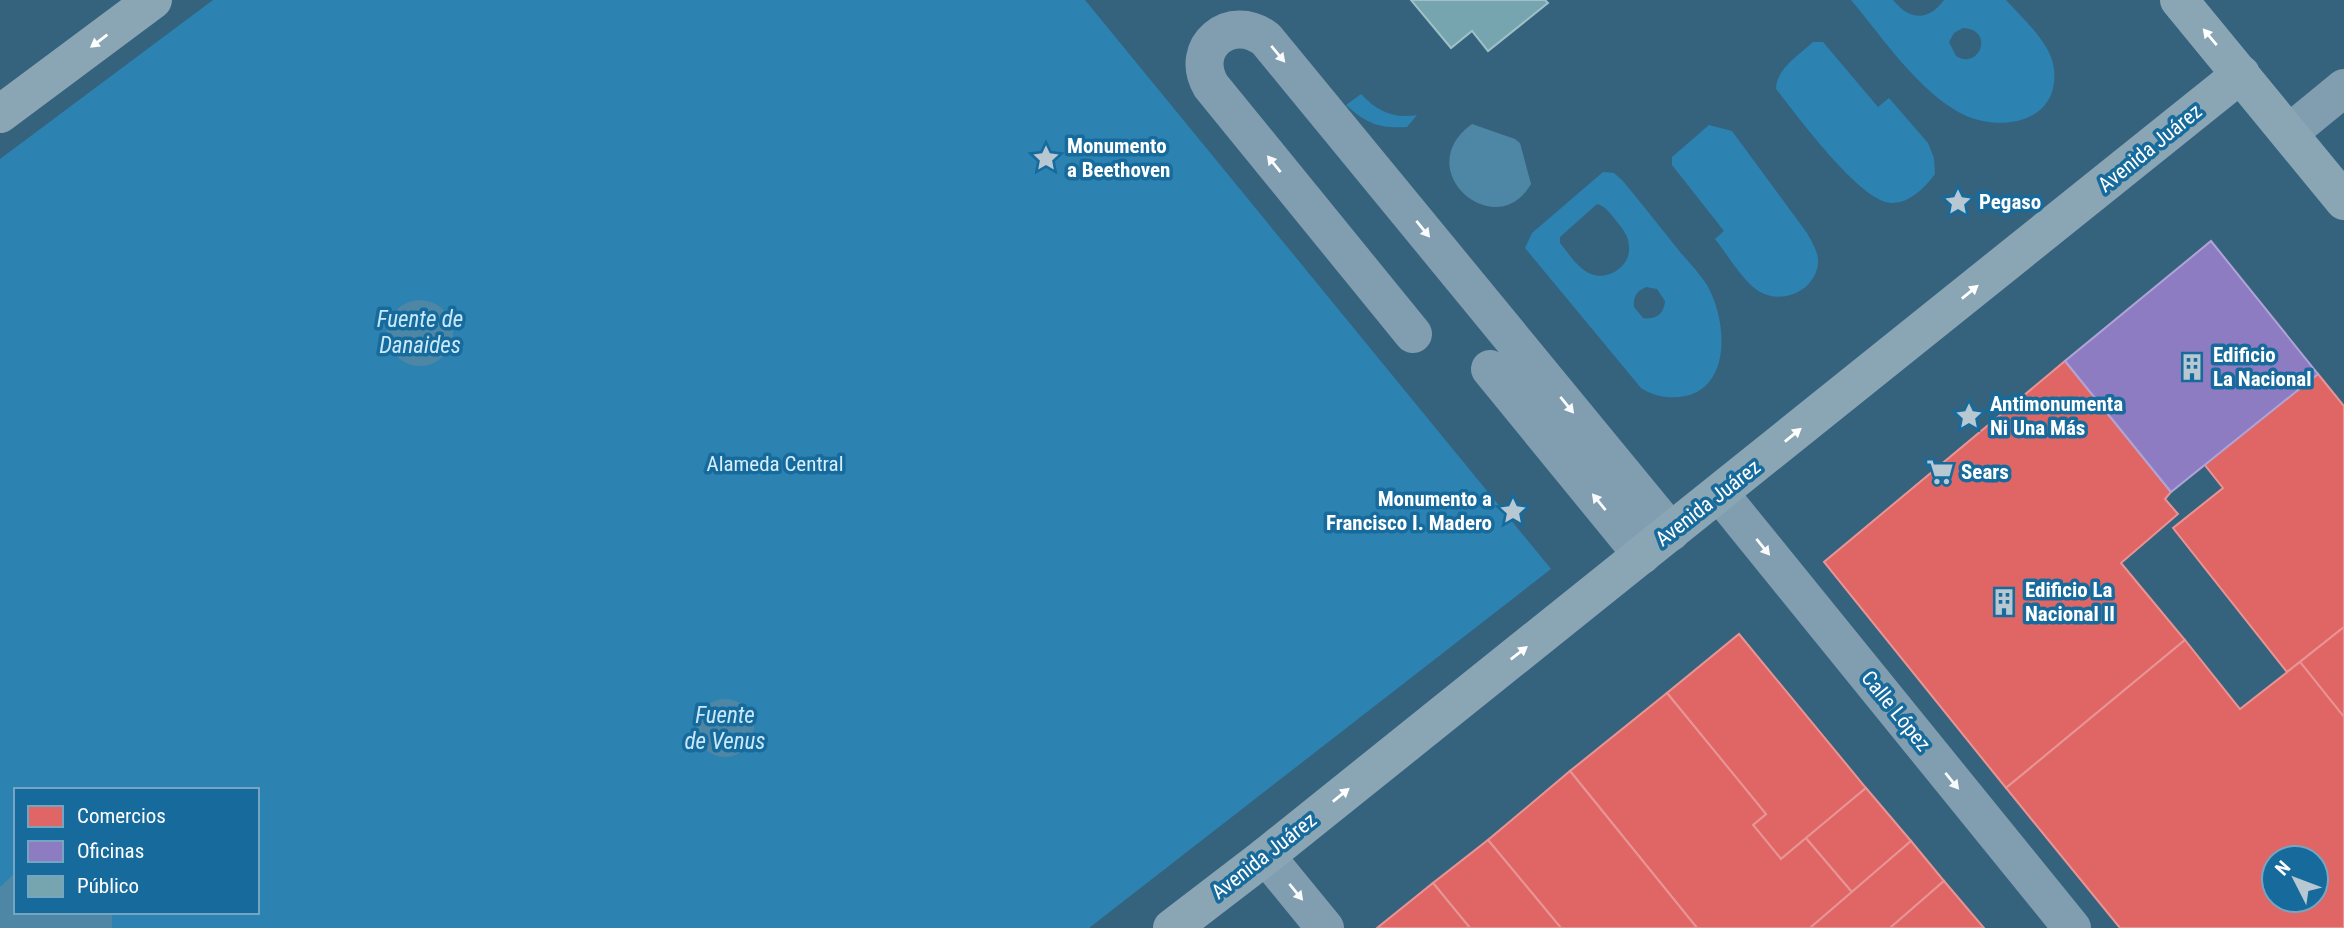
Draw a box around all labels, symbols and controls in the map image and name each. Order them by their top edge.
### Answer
one-way arrow [2203,29,2218,46]
one-way arrow [90,33,108,48]
one-way arrow [1270,45,1285,62]
street label: Avenida Juárez [2093,99,2207,197]
place label: Monumento a Beethoven [1067,134,1170,182]
place icon: Monumento a Beethoven [1031,143,1061,173]
one-way arrow [1267,156,1282,173]
place icon: Pegaso [1943,187,1973,217]
place label: Pegaso [1979,190,2041,214]
one-way arrow [1415,221,1430,238]
one-way arrow [1961,285,1979,300]
water label: Fuente de Danaides [377,306,463,359]
place label: Edificio La Nacional [2213,343,2311,391]
building icon: Edificio La Nacional [2177,352,2207,382]
place label: Antimonumenta Ni Una Más [1990,392,2123,440]
one-way arrow [1559,397,1574,414]
place icon: Antimonumenta Ni Una Más [1954,401,1984,431]
one-way arrow [1784,428,1801,443]
park label: Alameda Central [707,452,843,476]
street label: Avenida Juárez [1651,455,1765,551]
supermarket icon: Sears [1925,457,1955,487]
place label: Sears [1961,460,2009,484]
place label: Monumento a Francisco I. Madero [1326,487,1492,535]
one-way arrow [1591,493,1606,511]
place icon: Monumento a Francisco I. Madero [1498,496,1528,526]
one-way arrow [1755,538,1770,556]
place label: Edificio La Nacional II [2025,578,2115,626]
building icon: Edificio La Nacional II [1989,587,2019,617]
one-way arrow [1510,646,1528,660]
street label: Calle López [1856,666,1936,756]
water label: Fuente de Venus [685,702,766,755]
one-way arrow [1945,771,1960,789]
one-way arrow [1332,787,1350,802]
legend [14,788,259,914]
text: Comercios [77,804,166,828]
street label: Avenida Juárez [1207,808,1321,904]
text: Oficinas [77,839,144,863]
north arrow [2260,844,2330,914]
text: N [2270,856,2295,880]
text: Público [77,874,139,898]
one-way arrow [1288,883,1303,901]

